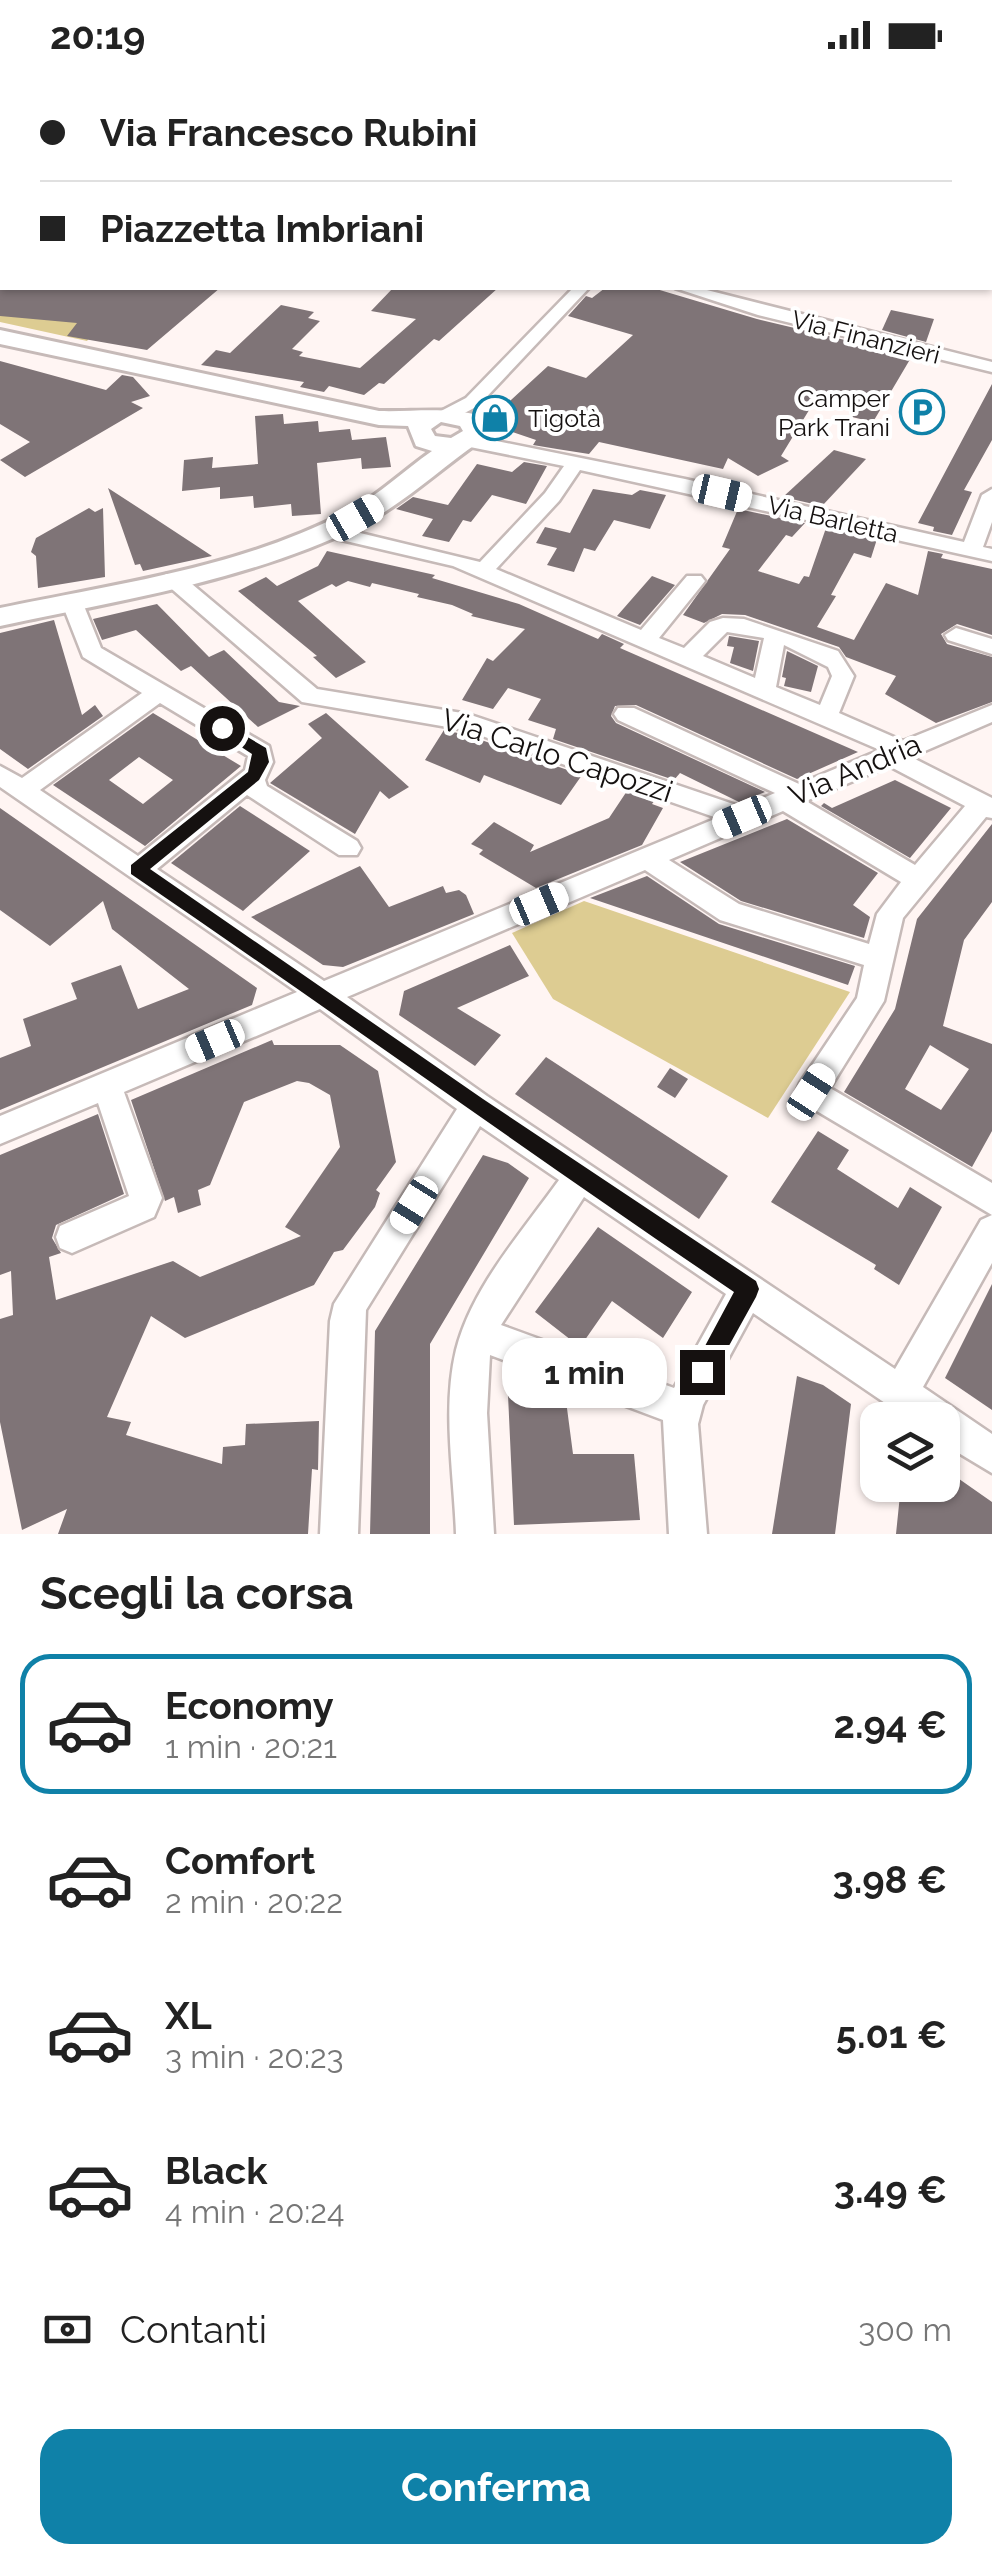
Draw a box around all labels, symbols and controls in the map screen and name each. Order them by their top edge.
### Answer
text: 20:19 [50,13,145,58]
text: Via Francesco Rubini [100,110,478,155]
text: Piazzetta Imbriani [100,206,424,251]
street label: Via Finanzieri [789,304,943,370]
place label: Camper Park Trani [778,383,890,442]
parking icon: Camper Park Trani [899,389,945,435]
shop icon: Tigotà [472,395,518,441]
place label: Tigotà [528,403,601,433]
car [689,472,755,514]
street label: Via Barletta [765,489,901,549]
car [322,490,388,546]
street label: Via Carlo Capozzi [437,702,677,809]
route start [200,706,245,751]
street label: Via Andria [784,726,926,813]
car [709,791,775,843]
car [506,878,572,930]
car [182,1015,248,1067]
car [782,1059,840,1125]
car [385,1172,443,1238]
callout: 1 min [502,1337,667,1407]
route end [680,1350,725,1395]
text: 1 min [544,1354,625,1391]
map controls [860,1402,960,1502]
button: layers [860,1402,960,1502]
text: Scegli la corsa [40,1567,354,1620]
icon: car [45,1679,135,1769]
text: Economy [165,1683,334,1728]
text: 2.94 € [833,1702,947,1747]
text: 1 min · 20:21 [165,1728,337,1765]
icon: car [45,1834,135,1924]
text: Comfort [165,1838,315,1883]
text: 3.98 € [832,1857,947,1902]
text: 2 min · 20:22 [165,1883,343,1920]
icon: car [45,1989,135,2079]
text: XL [165,1993,212,2038]
text: 5.01 € [836,2012,947,2057]
text: 3 min · 20:23 [165,2038,344,2075]
icon: car [45,2144,135,2234]
text: Black [165,2148,267,2193]
text: 3.49 € [834,2167,947,2212]
text: 4 min · 20:24 [165,2193,344,2230]
icon: cash [40,2302,95,2357]
text: Contanti [120,2307,267,2352]
text: 300 m [858,2311,952,2348]
button: Conferma [40,2429,952,2544]

